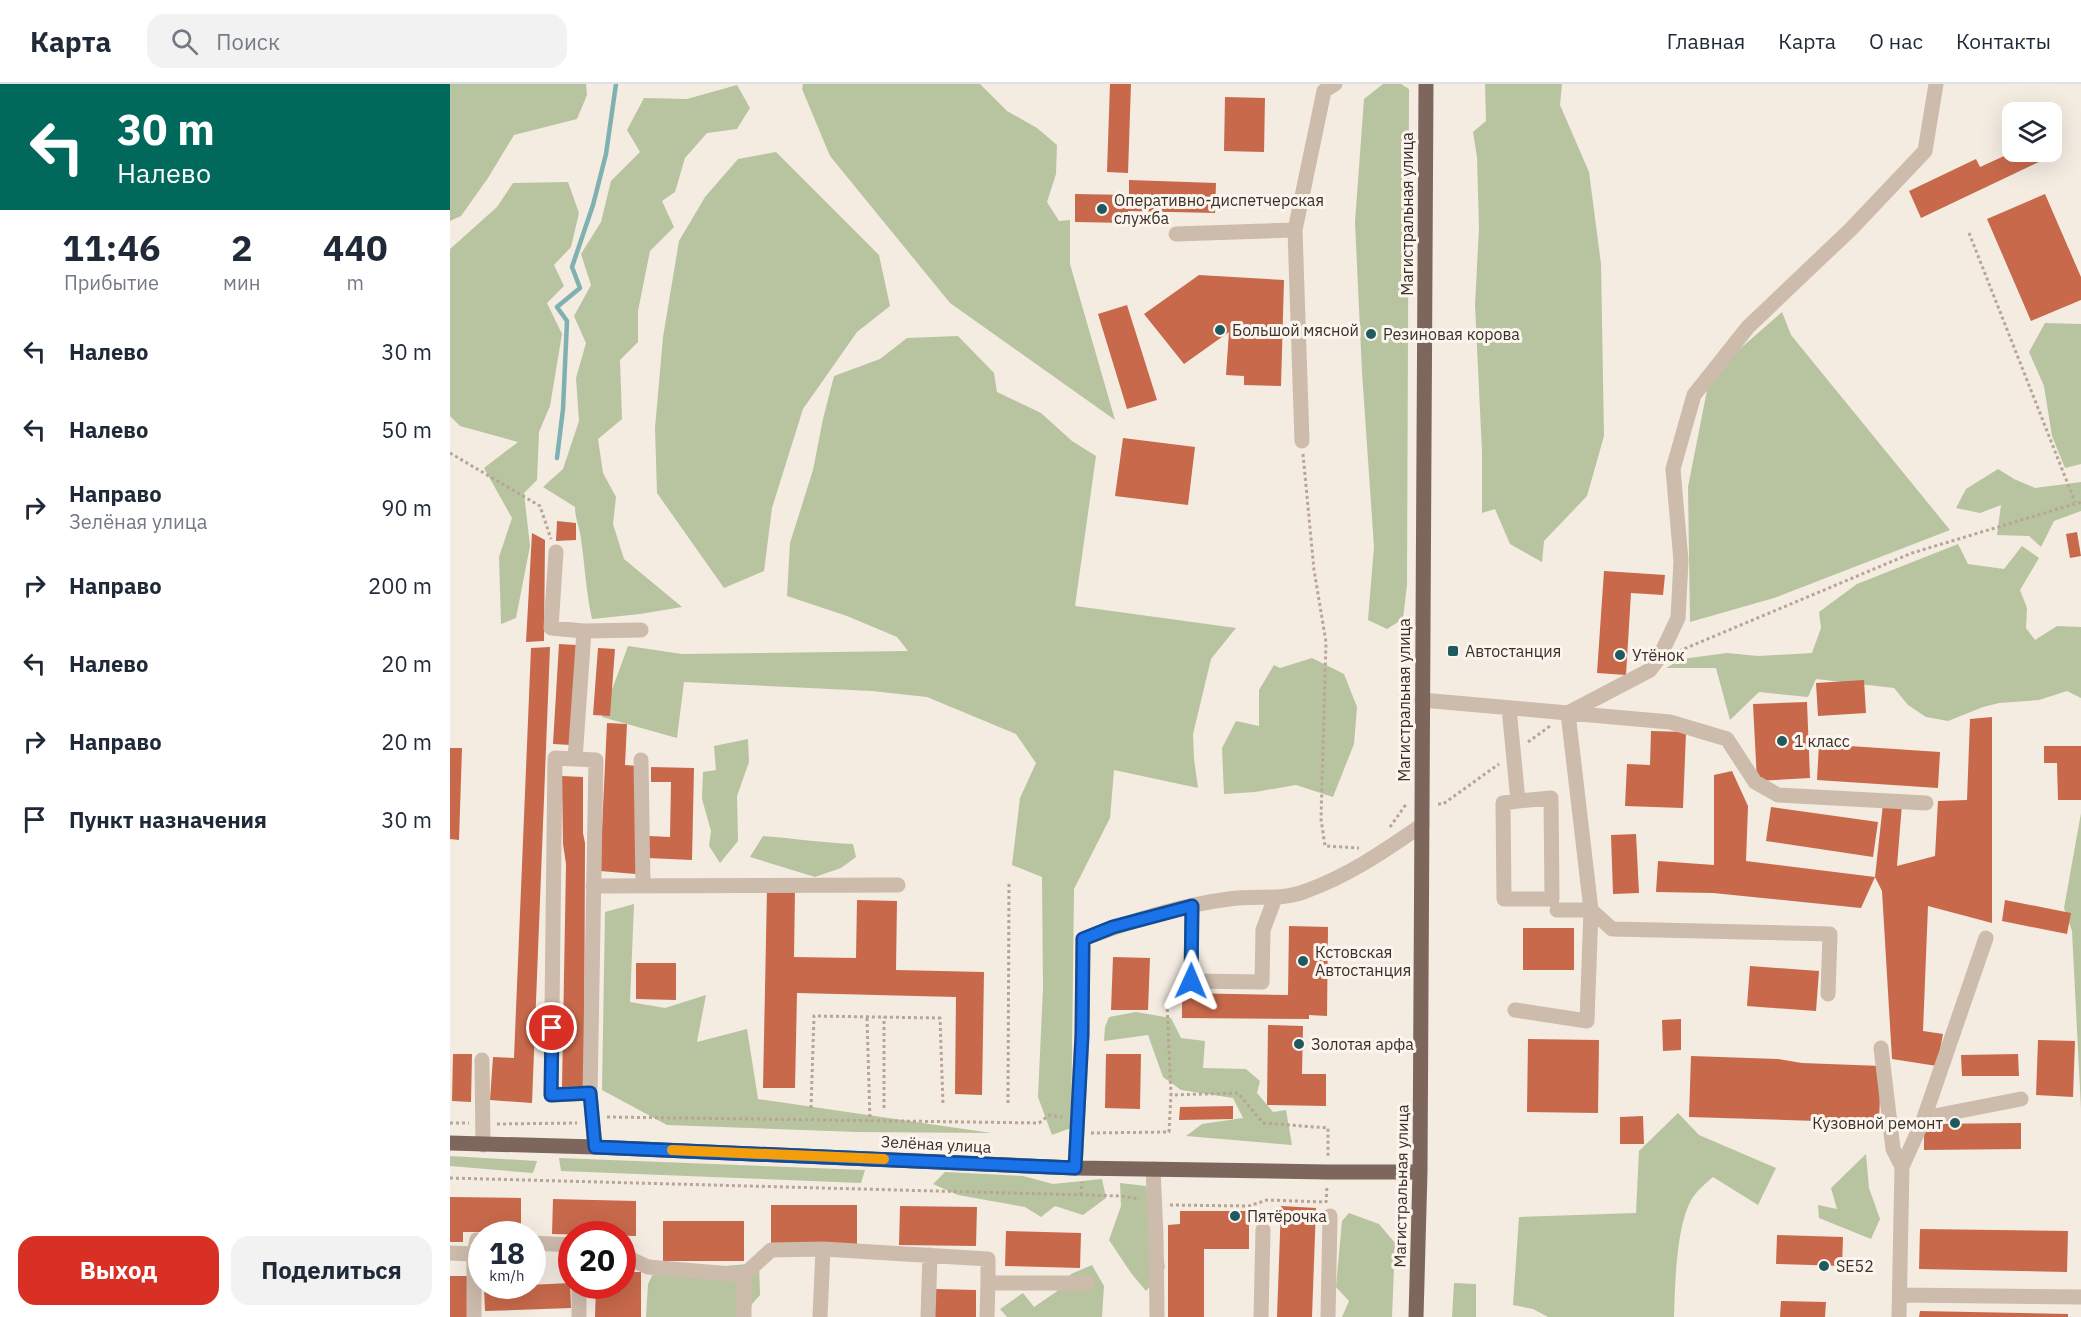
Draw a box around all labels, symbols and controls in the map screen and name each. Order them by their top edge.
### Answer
search box [147,14,567,68]
text: Карта [30,23,111,60]
icon: search [168,25,201,58]
text: Поиск [216,27,280,56]
text: Главная [1667,27,1745,55]
text: Карта [1778,27,1836,55]
text: О нас [1869,27,1923,55]
text: Контакты [1956,27,2051,55]
text: 30 m [117,102,215,157]
map controls [2002,102,2062,162]
button: layers [2002,102,2062,162]
icon: left [18,108,96,186]
street label: Магистральная улица [1397,132,1417,296]
text: Налево [117,155,211,190]
place label: Оперативно-диспетчерская служба [1114,190,1324,228]
marker: Оперативно-диспетчерская служба [1095,202,1109,216]
text: 11:46 [62,224,161,271]
text: 2 [231,224,253,271]
text: 440 [323,224,388,271]
text: Прибытие [64,269,159,296]
text: мин [223,269,260,296]
text: m [346,269,364,296]
place label: Большой мясной [1232,320,1359,340]
marker: Большой мясной [1213,323,1227,337]
place label: Резиновая корова [1383,324,1520,344]
marker: Резиновая корова [1364,327,1378,341]
icon: left [18,335,51,368]
text: Налево [69,337,148,366]
text: 30 m [381,337,432,366]
icon: left [18,413,51,446]
text: Налево [69,415,148,444]
text: 50 m [381,415,432,444]
text: Направо [69,479,162,508]
icon: right [18,491,51,524]
text: 90 m [381,493,432,522]
text: Зелёная улица [69,508,207,535]
icon: right [18,569,51,602]
text: Направо [69,571,162,600]
text: 200 m [368,571,432,600]
street label: Магистральная улица [1394,618,1414,782]
place label: Автостанция [1465,641,1561,661]
marker: Автостанция [1446,644,1460,658]
place label: Утёнок [1632,645,1685,665]
icon: left [18,647,51,680]
marker: Утёнок [1613,648,1627,662]
text: Налево [69,649,148,678]
text: 20 m [381,649,432,678]
icon: right [18,725,51,758]
text: Направо [69,727,162,756]
text: 20 m [381,727,432,756]
place label: 1 класс [1794,731,1850,751]
marker: 1 класс [1775,734,1789,748]
icon: arrive [18,803,51,836]
text: Пункт назначения [69,805,267,834]
text: 30 m [381,805,432,834]
place label: Кстовская Автостанция [1315,942,1411,980]
position arrow [1159,949,1223,1013]
marker: Кстовская Автостанция [1296,954,1310,968]
pin [526,1002,577,1053]
icon: arrive [535,1011,568,1044]
place label: Золотая арфа [1311,1034,1414,1054]
marker: Золотая арфа [1292,1037,1306,1051]
street label: Магистральная улица [1390,1104,1412,1268]
place label: Кузовной ремонт [1812,1113,1943,1133]
marker: Кузовной ремонт [1948,1116,1962,1130]
street label: Зелёная улица [880,1131,992,1157]
place label: Пятёрочка [1247,1206,1327,1226]
marker: Пятёрочка [1228,1209,1242,1223]
speed limit sign: 20 [558,1221,636,1299]
text: 18 [489,1233,525,1272]
button: Выход [18,1236,219,1305]
button: Поделиться [231,1236,432,1305]
place label: SE52 [1836,1256,1874,1276]
marker: SE52 [1817,1259,1831,1273]
text: km/h [489,1266,525,1285]

